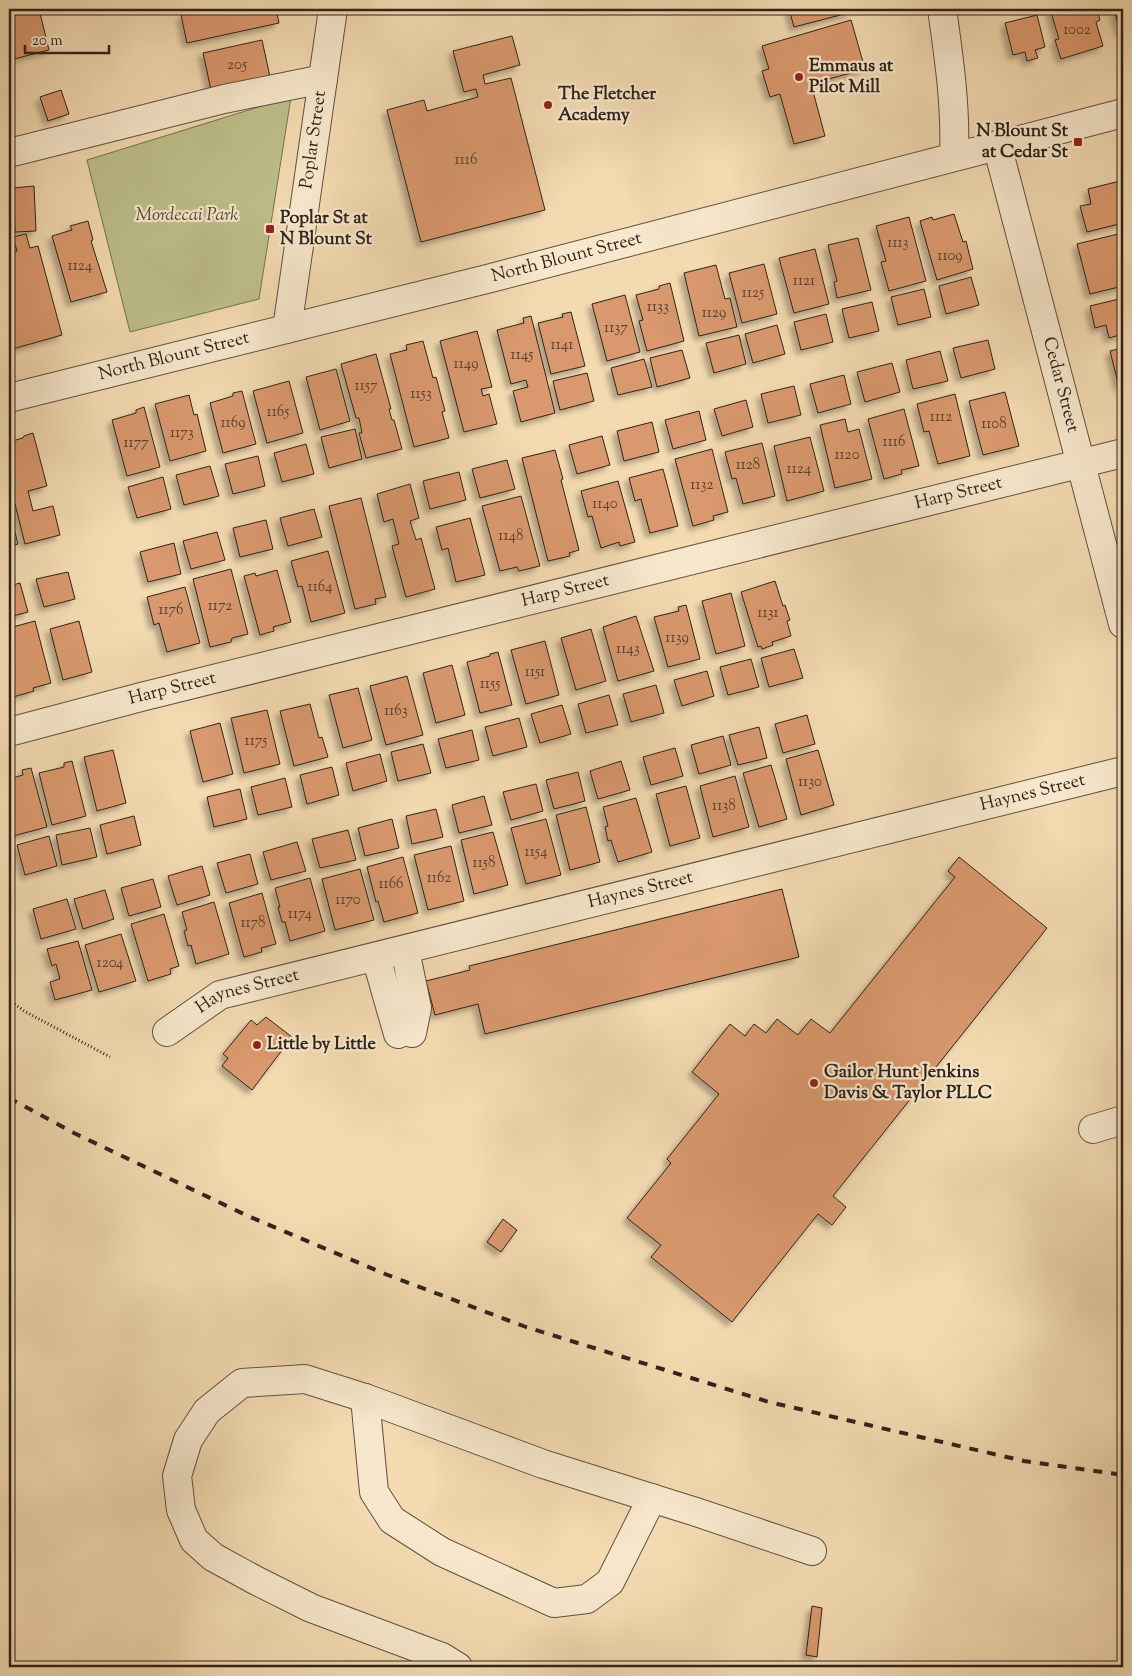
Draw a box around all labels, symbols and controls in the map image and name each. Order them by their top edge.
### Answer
house number: 1002 [1063,20,1091,41]
scale bar [25,22,109,54]
text: 20 m [32,31,63,52]
place label: Emmaus at Pilot Mill [809,54,894,101]
house number: 205 [227,55,247,76]
marker: Emmaus at Pilot Mill [793,71,805,83]
place label: The Fletcher Academy [558,82,656,129]
street label: Poplar Street [294,89,334,191]
marker: The Fletcher Academy [542,99,554,111]
place label: N Blount St at Cedar St [976,119,1069,166]
marker: N Blount St at Cedar St [1072,136,1084,148]
house number: 1116 [455,150,477,171]
park label: Mordecai Park [136,203,238,229]
place label: Poplar St at N Blount St [280,206,373,253]
marker: Poplar St at N Blount St [264,223,276,235]
street label: North Blount Street [489,226,645,290]
house number: 1113 [887,233,909,254]
house number: 1109 [937,246,963,267]
house number: 1124 [68,256,93,277]
house number: 1121 [793,271,815,292]
house number: 1125 [742,283,764,304]
house number: 1133 [647,297,669,318]
house number: 1129 [702,303,726,324]
house number: 1137 [604,318,628,339]
street label: North Blount Street [96,326,252,388]
street label: Cedar Street [1035,334,1085,435]
house number: 1141 [551,335,573,356]
house number: 1145 [511,345,533,366]
house number: 1149 [454,354,478,375]
house number: 1157 [355,376,378,397]
house number: 1153 [410,384,432,405]
house number: 1165 [267,402,289,423]
house number: 1112 [930,407,952,428]
house number: 1169 [221,413,245,434]
house number: 1108 [981,414,1007,435]
house number: 1173 [170,423,194,444]
house number: 1116 [883,432,905,453]
house number: 1177 [123,433,149,454]
house number: 1120 [834,445,860,466]
house number: 1128 [736,455,760,476]
house number: 1124 [787,459,812,480]
street label: Harp Street [912,470,1005,517]
house number: 1132 [690,475,714,496]
house number: 1140 [592,494,618,515]
house number: 1148 [498,526,524,547]
street label: Harp Street [519,568,612,615]
house number: 1164 [308,577,333,598]
house number: 1172 [208,596,232,617]
house number: 1176 [158,600,184,621]
house number: 1131 [757,603,779,624]
house number: 1139 [665,628,689,649]
house number: 1143 [616,639,640,660]
house number: 1151 [525,662,545,683]
street label: Harp Street [126,666,219,713]
house number: 1155 [480,674,500,695]
house number: 1163 [384,701,408,722]
house number: 1175 [245,731,267,752]
street label: Haynes Street [977,768,1088,819]
house number: 1130 [798,772,822,793]
house number: 1138 [712,796,736,817]
house number: 1154 [525,842,548,863]
house number: 1158 [473,853,495,874]
street label: Haynes Street [585,865,696,916]
house number: 1162 [427,868,451,889]
house number: 1166 [378,874,404,895]
house number: 1170 [335,890,361,911]
house number: 1174 [288,904,313,925]
house number: 1178 [240,913,266,934]
house number: 1204 [97,953,124,974]
street label: Haynes Street [191,963,302,1021]
place label: Little by Little [267,1032,376,1058]
marker: Little by Little [251,1039,263,1051]
place label: Gailor Hunt Jenkins Davis & Taylor PLLC [824,1060,992,1107]
marker: Gailor Hunt Jenkins Davis & Taylor PLLC [808,1077,820,1089]

